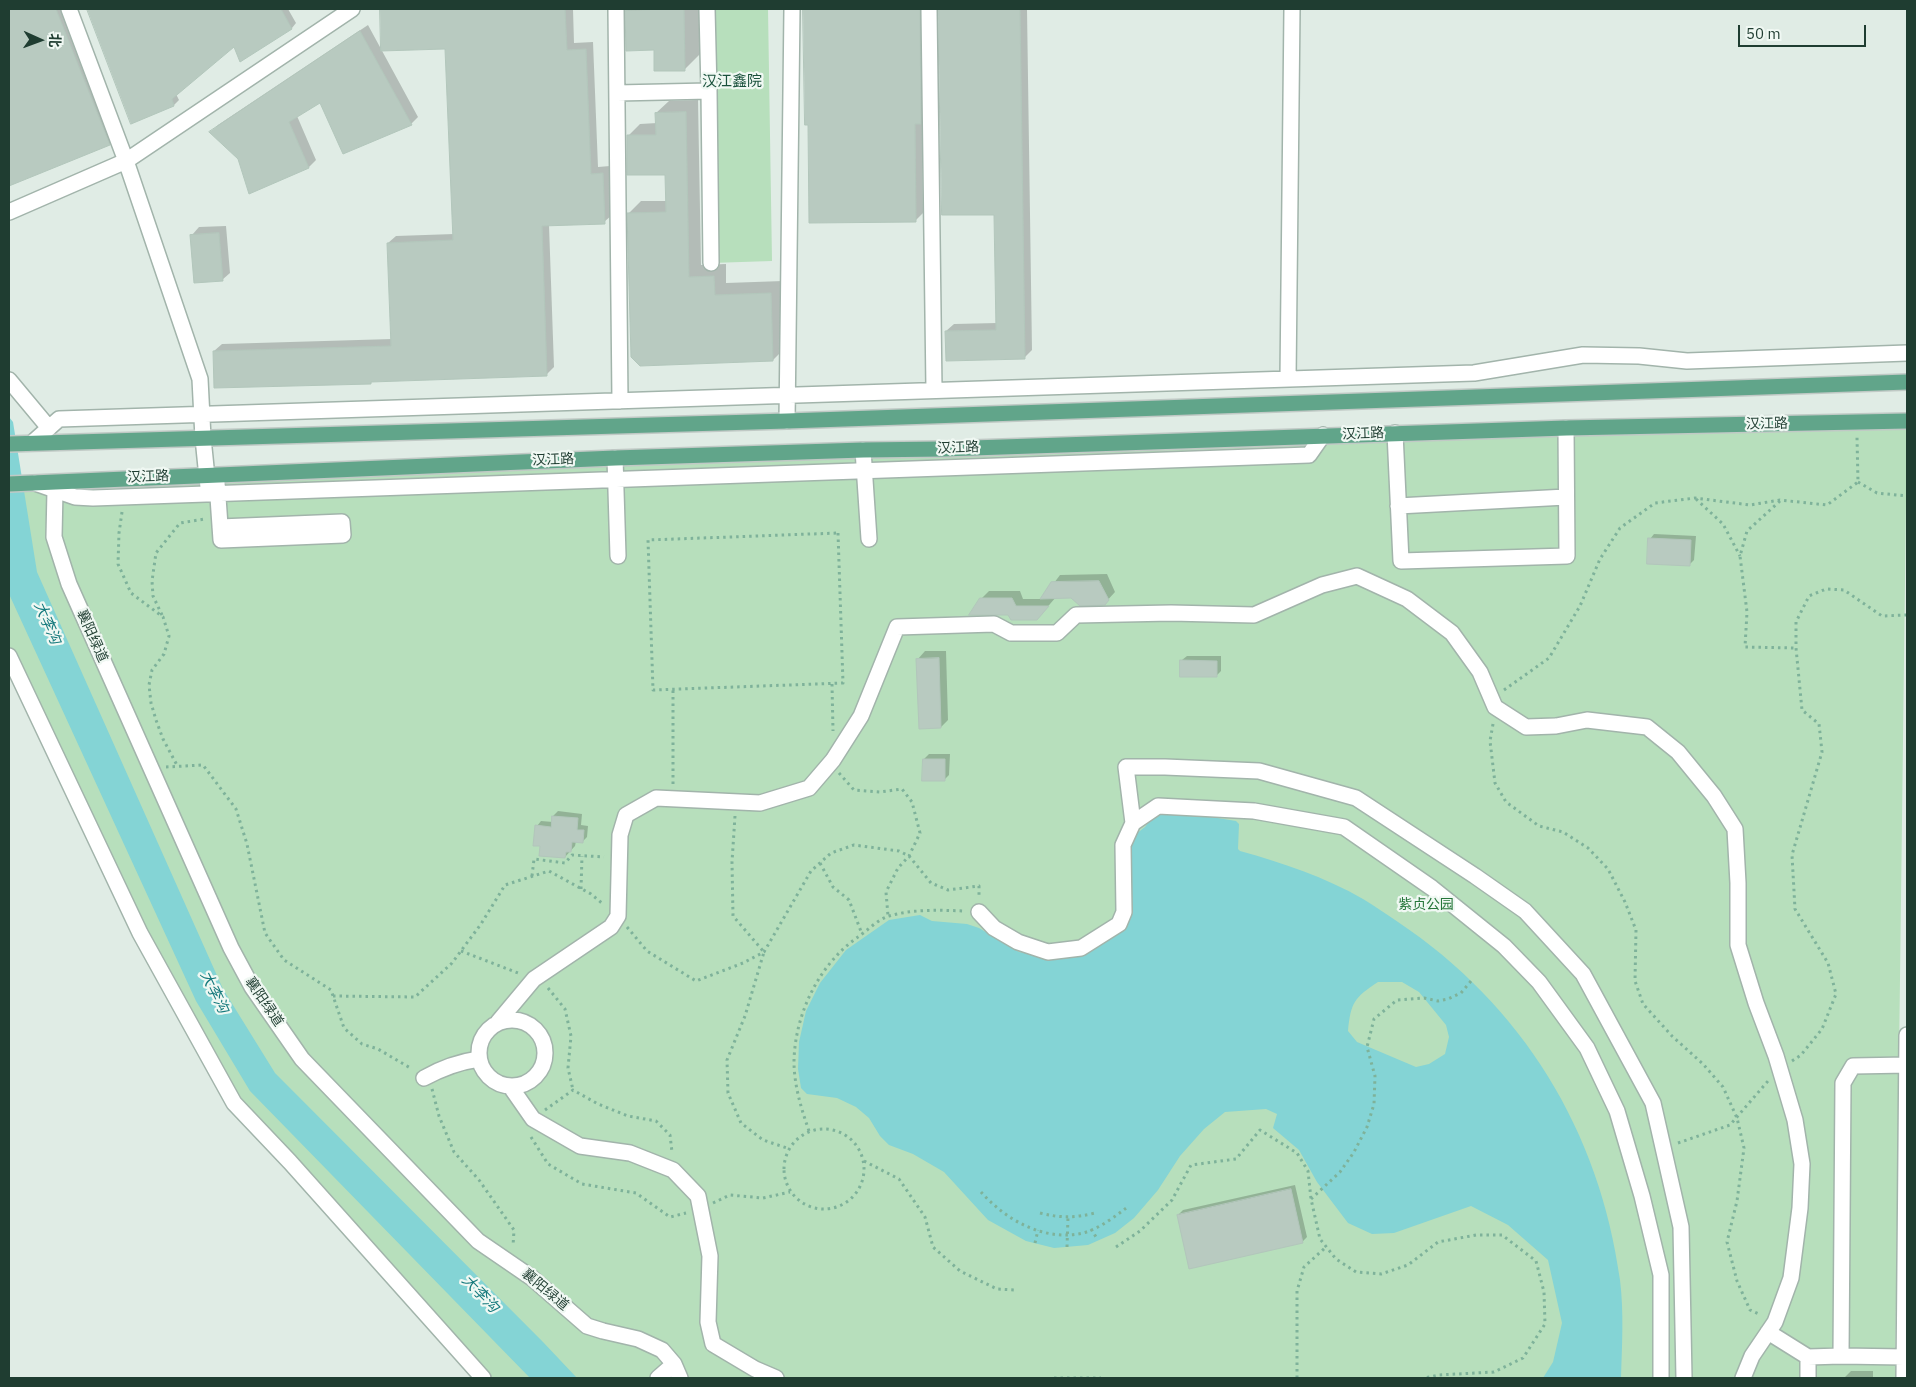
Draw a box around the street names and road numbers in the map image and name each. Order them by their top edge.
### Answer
street label: 汉江路 [1746,415,1788,433]
street label: 汉江路 [1342,425,1384,443]
street label: 汉江路 [937,439,979,457]
street label: 汉江路 [532,451,574,469]
street label: 汉江路 [127,468,169,486]
street label: 襄阳绿道 [73,607,111,665]
street label: 襄阳绿道 [241,974,287,1030]
street label: 襄阳绿道 [518,1266,572,1314]

